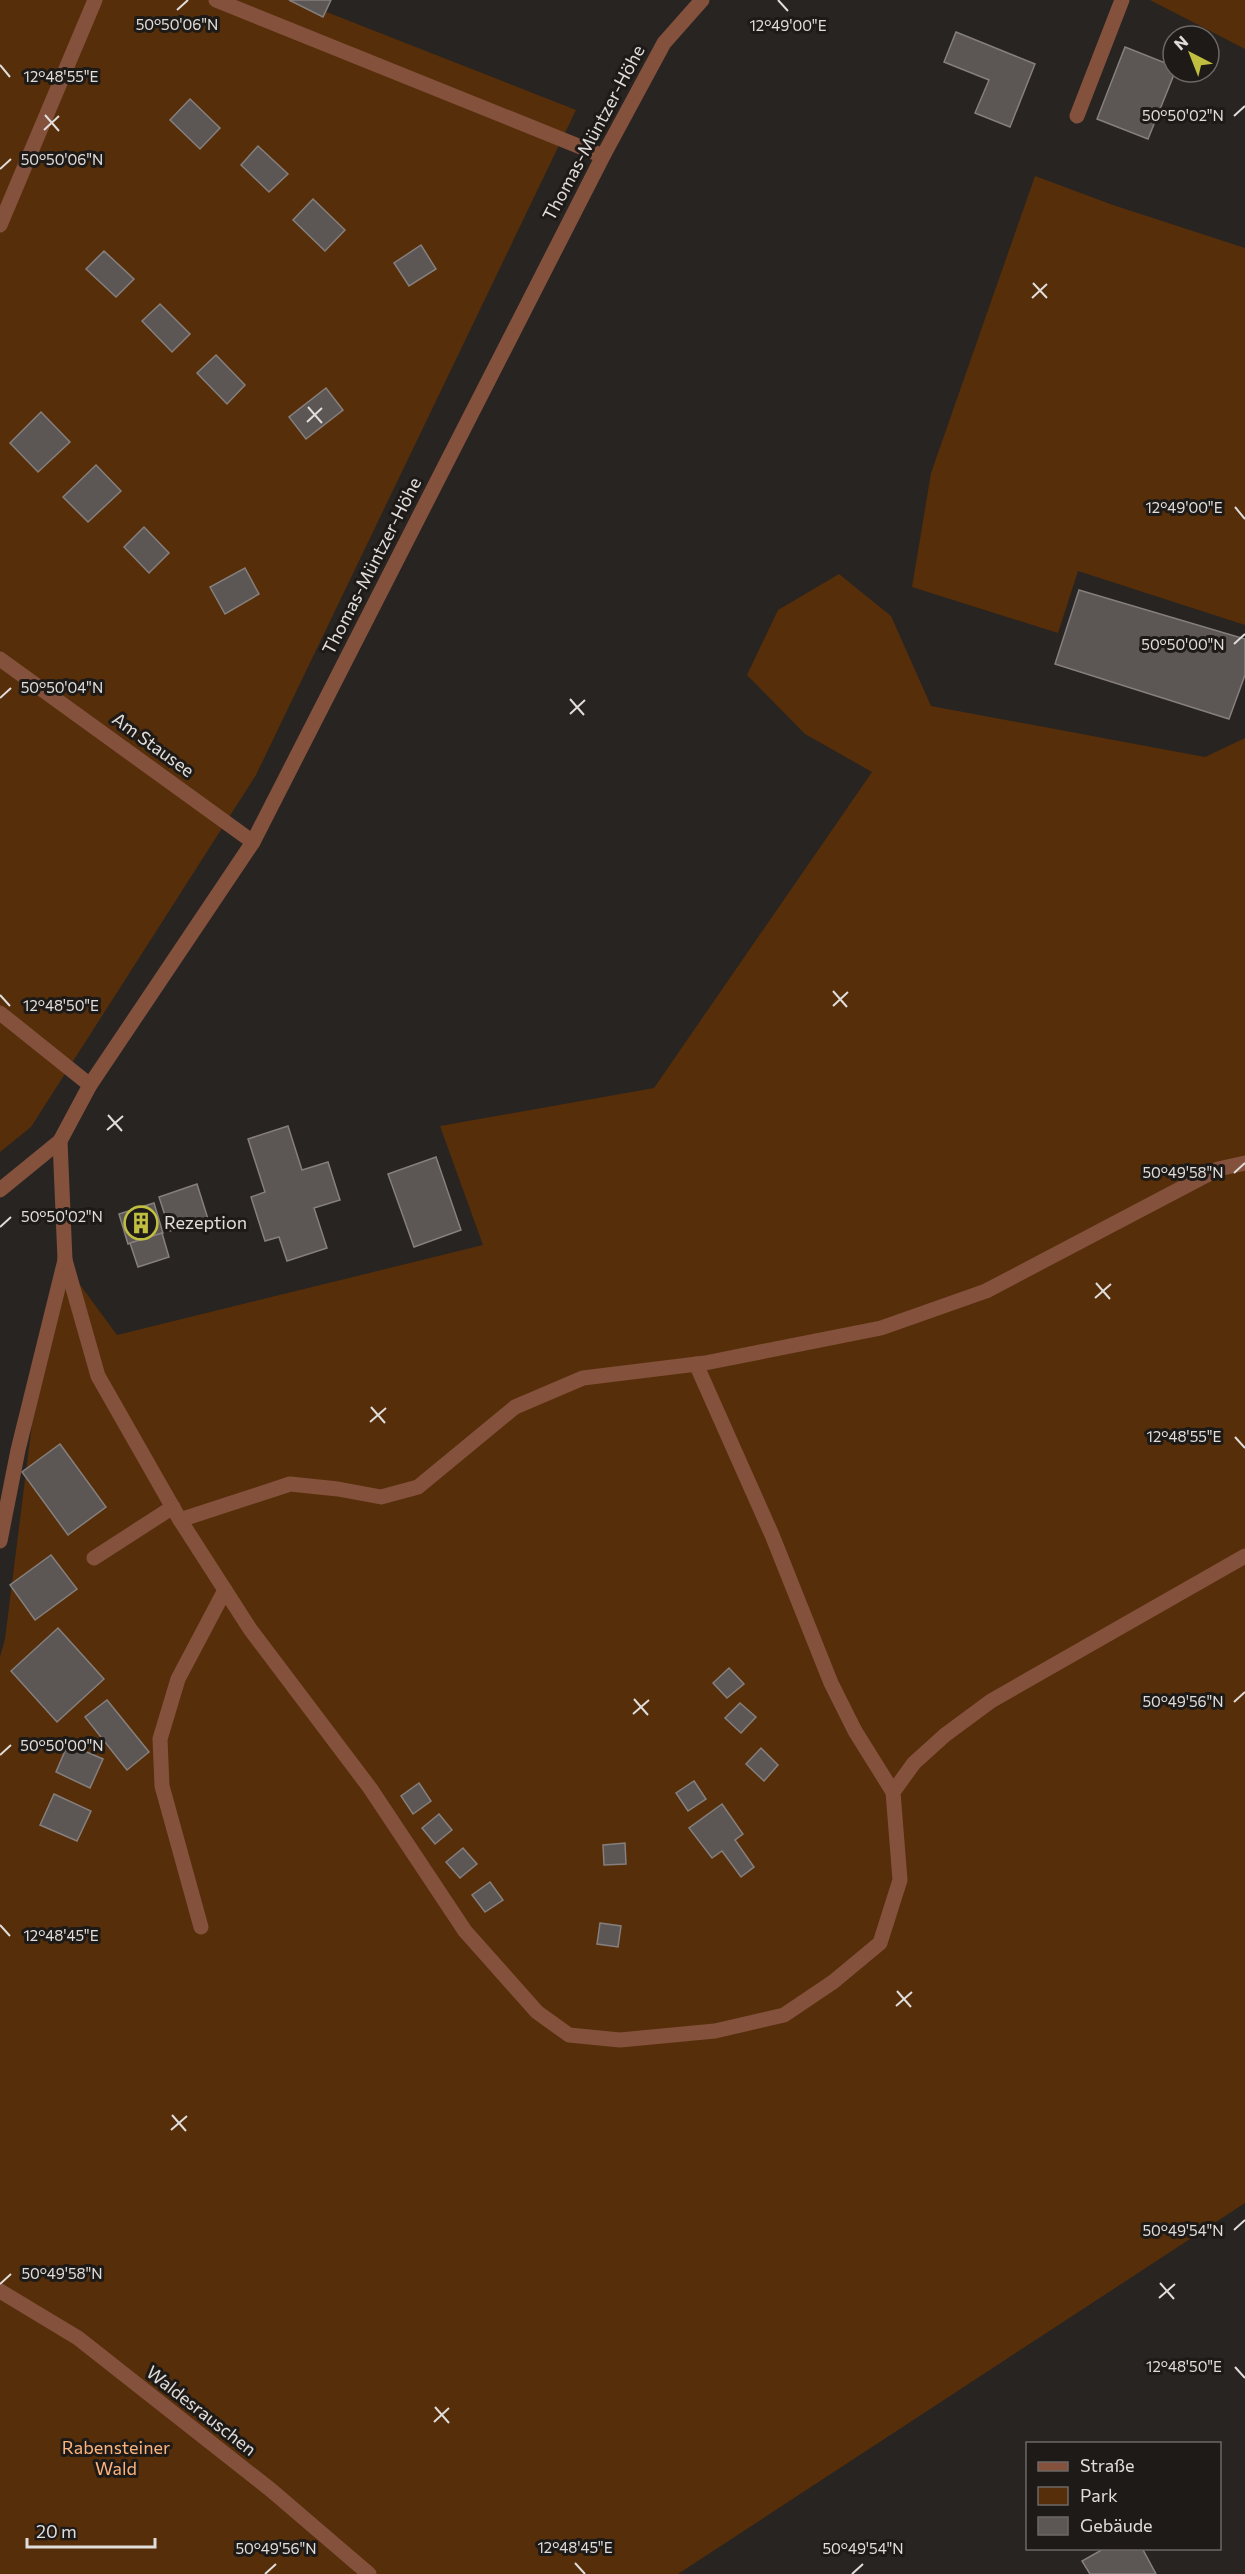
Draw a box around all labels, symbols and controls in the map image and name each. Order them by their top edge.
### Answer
text: 50°50'06"N [136,15,218,33]
text: 12°49'00"E [749,16,827,34]
north arrow [1161,24,1221,84]
text: N [1170,31,1191,54]
street label: Thomas-Müntzer-Höhe [537,41,649,224]
text: 12°48'55"E [24,67,98,85]
text: 50°50'02"N [1142,106,1224,124]
text: 50°50'06"N [21,150,103,168]
street label: Thomas-Müntzer-Höhe [317,473,425,658]
text: 12°49'00"E [1145,498,1223,516]
text: 50°50'00"N [1141,635,1225,653]
text: 50°50'04"N [21,678,103,696]
street label: Am Stausee [108,707,199,781]
text: 12°48'50"E [23,996,99,1014]
text: 50°49'58"N [1142,1163,1224,1181]
building icon: Rezeption [123,1205,159,1241]
text: 50°50'02"N [21,1207,103,1225]
place label: Rezeption [164,1211,247,1233]
text: 12°48'55"E [1147,1427,1221,1445]
text: 50°49'56"N [1142,1692,1224,1710]
text: 50°50'00"N [20,1736,104,1754]
text: 12°48'45"E [23,1926,99,1944]
text: 50°49'54"N [1142,2221,1224,2239]
text: 50°49'58"N [21,2264,103,2282]
text: 12°48'50"E [1146,2357,1222,2375]
street label: Waldesrauschen [142,2361,261,2460]
park label: Rabensteiner Wald [62,2436,170,2479]
legend [1026,2442,1221,2550]
text: Straße [1080,2454,1135,2476]
text: Park [1080,2484,1118,2506]
scale bar [27,2511,154,2549]
text: Gebäude [1080,2514,1153,2536]
text: 20 m [36,2520,77,2542]
text: 12°48'45"E [537,2538,613,2556]
text: 50°49'56"N [235,2539,317,2557]
text: 50°49'54"N [822,2539,904,2557]

